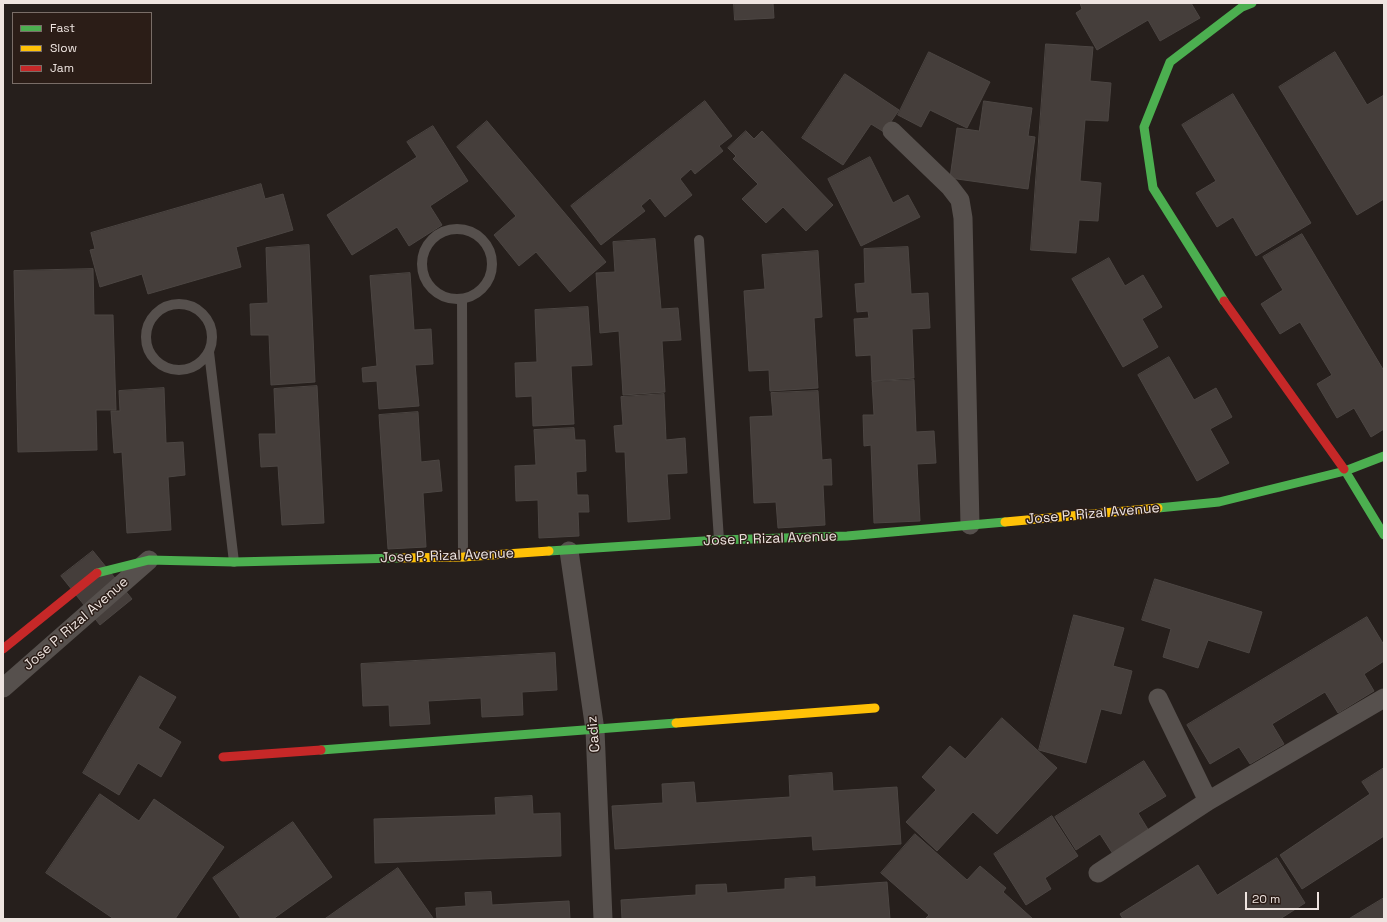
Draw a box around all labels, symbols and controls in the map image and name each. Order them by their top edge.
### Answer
legend [12,12,152,84]
text: Fast [50,20,75,36]
text: Slow [50,40,77,56]
text: Jam [50,60,74,76]
street label: Jose P. Rizal Avenue [1026,500,1160,528]
street label: Jose P. Rizal Avenue [703,528,837,550]
street label: Jose P. Rizal Avenue [380,545,514,567]
street label: Jose P. Rizal Avenue [20,574,132,674]
street label: Cadiz [584,715,604,753]
scale bar [1247,884,1321,910]
text: 20 m [1252,891,1280,907]

